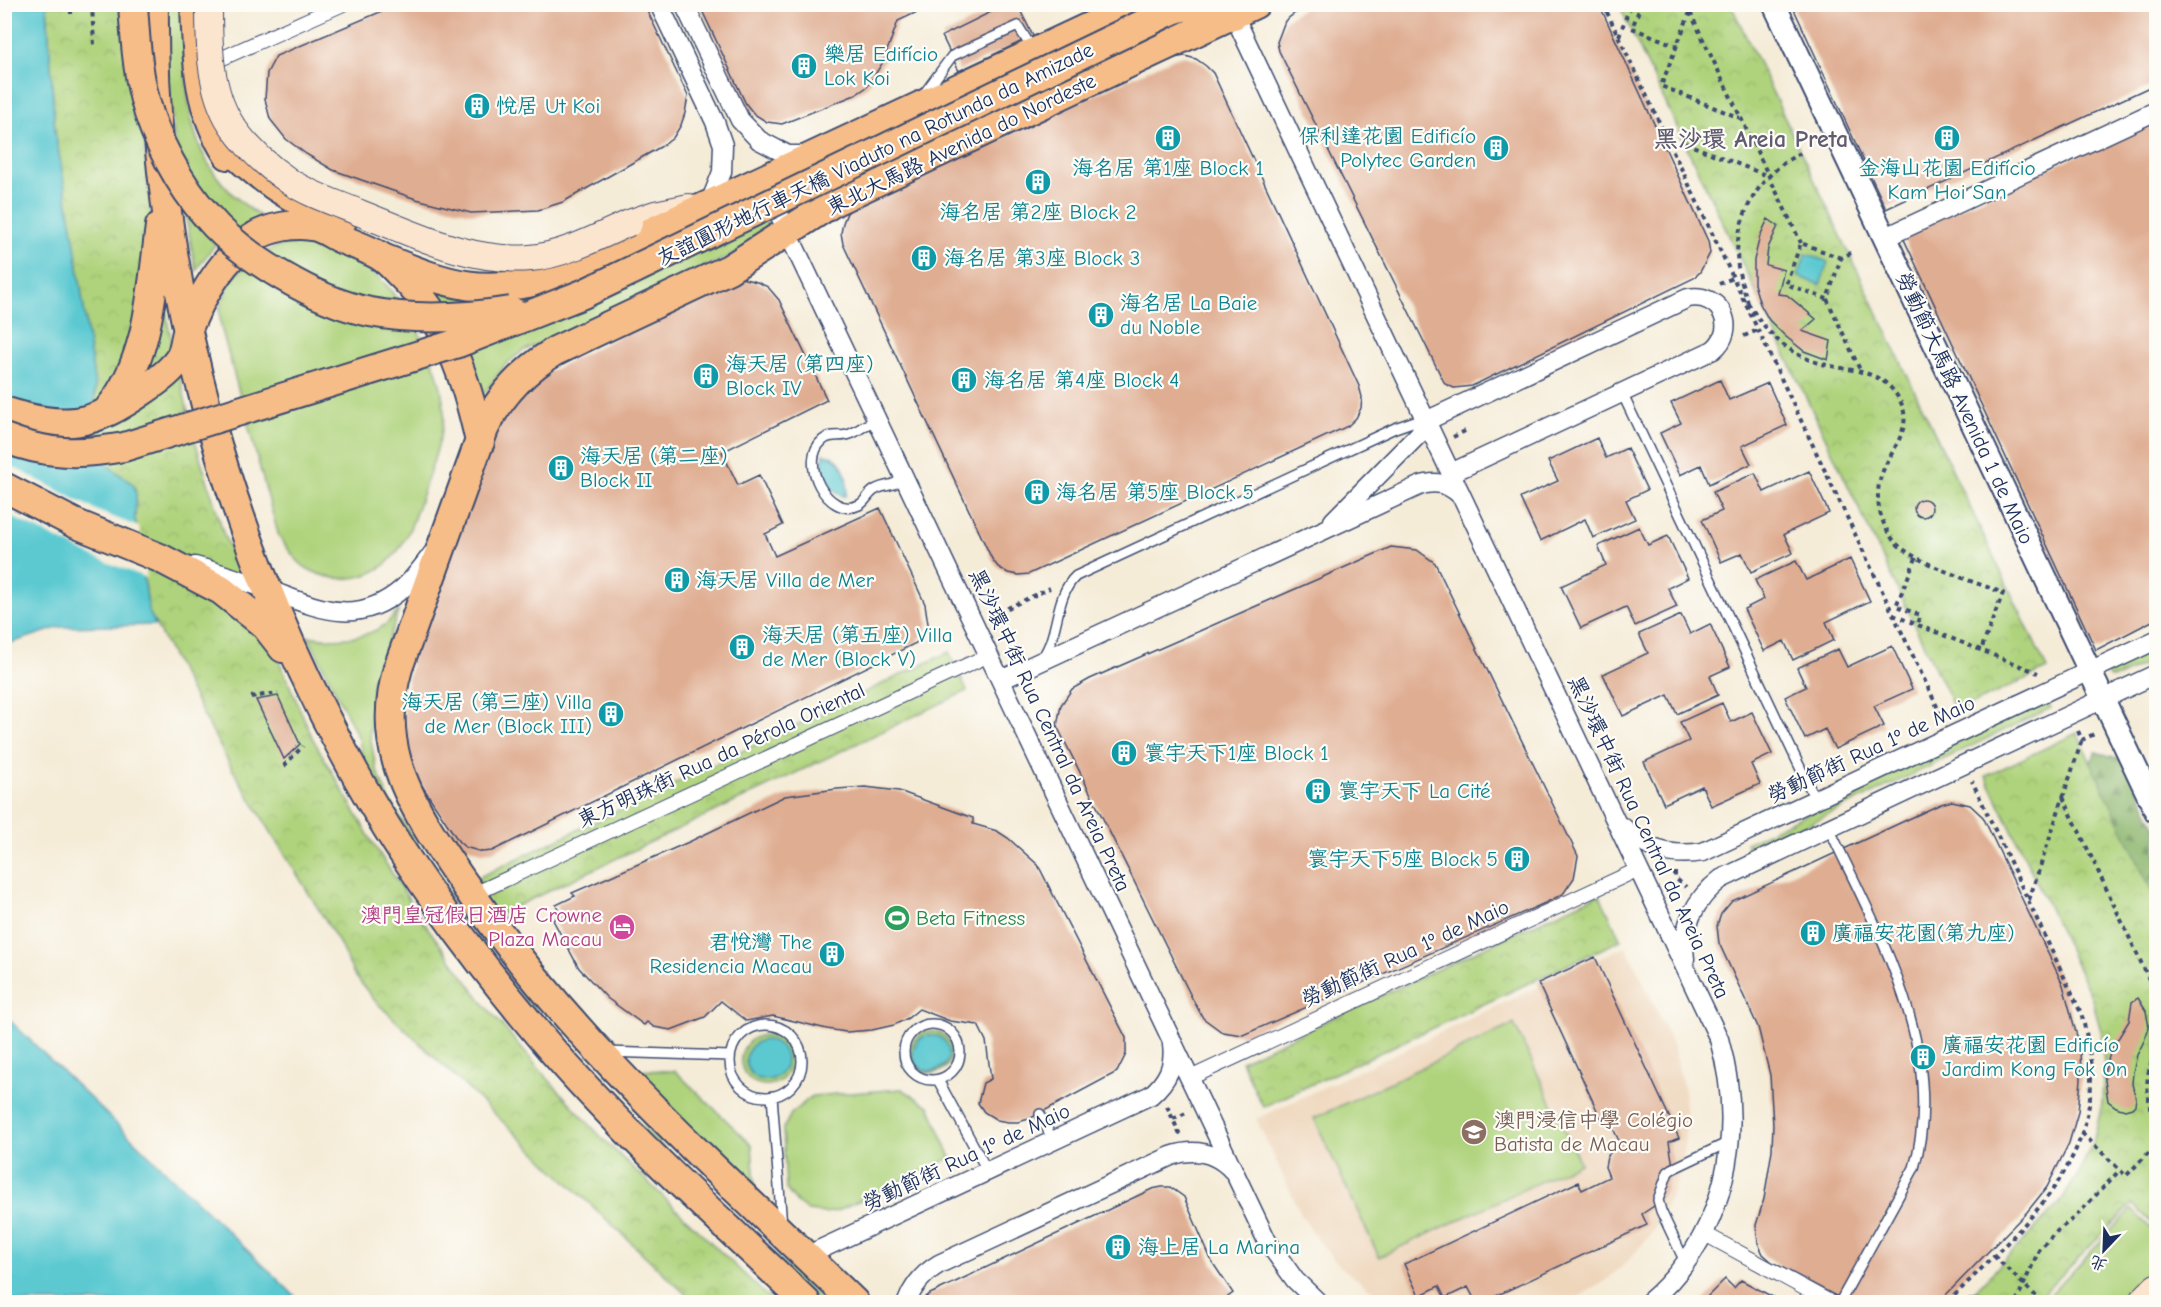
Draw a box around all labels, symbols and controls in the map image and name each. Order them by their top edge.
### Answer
street label: 友誼圓形地行車天橋 Viaduto na Rotunda da Amizade [653,37,1097,271]
place label: 樂居 Edifício Lok Koi [824,42,938,90]
building icon: 樂居 Edifício Lok Koi [789,51,819,81]
street label: 東北大馬路 Avenida do Nordeste [822,68,1100,220]
building icon: 悅居 Ut Koi [462,91,492,121]
place label: 悅居 Ut Koi [496,94,600,118]
building icon: 海名居 第1座 Block 1 [1153,123,1183,153]
building icon: 金海山花園 Edifício Kam Hoi San [1932,123,1962,153]
place label: 保利達花園 Edificío Polytec Garden [1299,124,1476,172]
district label: 黑沙環 Areia Preta [1654,125,1848,153]
building icon: 保利達花園 Edificío Polytec Garden [1481,133,1511,163]
place label: 海名居 第1座 Block 1 [1072,156,1264,180]
place label: 金海山花園 Edifício Kam Hoi San [1858,156,2036,204]
building icon: 海名居 第2座 Block 2 [1023,167,1053,197]
place label: 海名居 第2座 Block 2 [939,200,1137,224]
building icon: 海名居 第3座 Block 3 [909,243,939,273]
place label: 海名居 第3座 Block 3 [944,246,1140,270]
street label: 勞動節大馬路 Avenida 1 de Maio [1891,268,2039,548]
place label: 海名居 La Baie du Noble [1120,291,1257,339]
building icon: 海名居 La Baie du Noble [1086,300,1116,330]
place label: 海天居 (第四座) Block IV [726,352,874,400]
building icon: 海天居 (第四座) Block IV [691,361,721,391]
building icon: 海名居 第4座 Block 4 [949,365,979,395]
place label: 海名居 第4座 Block 4 [984,368,1179,392]
place label: 海天居 (第二座) Block II [580,444,728,492]
building icon: 海天居 (第二座) Block II [546,453,576,483]
building icon: 海名居 第5座 Block 5 [1022,477,1052,507]
place label: 海名居 第5座 Block 5 [1056,480,1254,504]
building icon: 海天居 Villa de Mer [662,565,692,595]
street label: 黑沙環中街 Rua Central da Areia Preta [964,565,1136,895]
place label: 海天居 Villa de Mer [696,568,875,592]
place label: 海天居 (第五座) Villa de Mer (Block V) [762,623,953,671]
building icon: 海天居 (第五座) Villa de Mer (Block V) [727,632,757,662]
street label: 黑沙環中街 Rua Central da Areia Preta [1563,672,1735,1002]
street label: 東方明珠街 Rua da Pérola Oriental [573,678,869,832]
place label: 海天居 (第三座) Villa de Mer (Block III) [401,690,592,738]
street label: 勞動節街 Rua 1º de Maio [1763,690,1979,808]
building icon: 海天居 (第三座) Villa de Mer (Block III) [596,699,626,729]
building icon: 寰宇天下1座 Block 1 [1109,738,1139,768]
place label: 寰宇天下1座 Block 1 [1144,741,1329,765]
building icon: 寰宇天下 La Cité [1303,776,1333,806]
place label: 寰宇天下 La Cité [1338,779,1491,803]
building icon: 寰宇天下5座 Block 5 [1502,844,1532,874]
place label: 寰宇天下5座 Block 5 [1307,847,1498,871]
street label: 勞動節街 Rua 1º de Maio [1297,894,1513,1012]
place label: 澳門皇冠假日酒店 Crowne Plaza Macau [360,903,602,951]
sports icon: Beta Fitness [882,903,912,933]
place label: Beta Fitness [916,906,1025,930]
hotel icon: 澳門皇冠假日酒店 Crowne Plaza Macau [607,912,637,942]
building icon: 廣福安花園(第九座) [1798,918,1828,948]
place label: 廣福安花園(第九座) [1832,921,2015,945]
place label: 君悅灣 The Residencia Macau [650,930,812,978]
building icon: 君悅灣 The Residencia Macau [817,939,847,969]
place label: 廣福安花園 Edificío Jardim Kong Fok On [1942,1033,2127,1081]
building icon: 廣福安花園 Edificío Jardim Kong Fok On [1908,1042,1938,1072]
street label: 勞動節街 Rua 1º de Maio [858,1098,1074,1216]
place label: 澳門浸信中學 Colégio Batista de Macau [1494,1108,1693,1156]
school or university icon: 澳門浸信中學 Colégio Batista de Macau [1459,1117,1489,1147]
north arrow [2074,1220,2134,1280]
building icon: 海上居 La Marina [1103,1232,1133,1262]
place label: 海上居 La Marina [1138,1235,1300,1259]
text: 北 [2088,1251,2109,1274]

